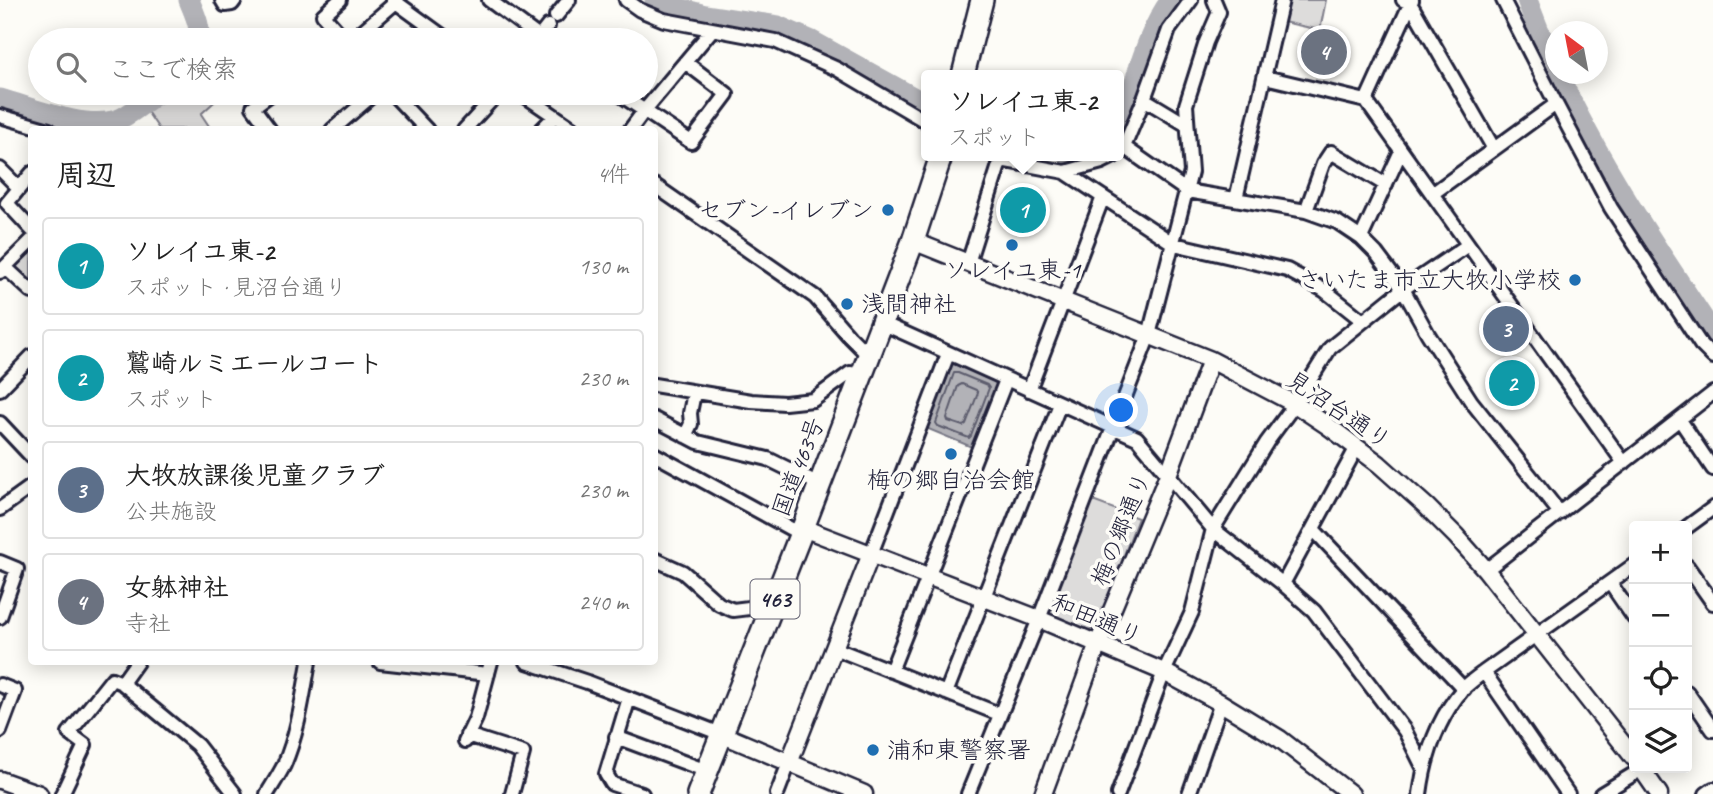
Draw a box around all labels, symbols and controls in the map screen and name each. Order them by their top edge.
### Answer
north arrow [1545,21,1608,84]
pin: 4 [1301,26,1347,78]
search box [28,28,658,105]
icon: search [52,48,90,86]
text: ここで検索 [108,53,238,86]
popup [921,70,1124,161]
text: ソレイユ東-2 [948,85,1097,118]
text: スポット [948,123,1040,152]
text: 周辺 [56,156,116,194]
text: 4件 [597,160,630,189]
pin: 1 [1000,184,1046,236]
place label: セブン-イレブン [698,195,874,225]
marker: セブン-イレブン [880,202,896,218]
text: ソレイユ東-2 [125,235,274,268]
marker: ソレイユ東-1 [1004,237,1020,253]
text: 1 [76,252,86,281]
text: 130 m [579,252,628,281]
place label: ソレイユ東-1 [944,255,1082,285]
place label: さいたま市立大牧小学校 [1298,265,1561,295]
marker: さいたま市立大牧小学校 [1567,272,1583,288]
text: スポット · 見沼台通り [125,273,347,302]
place label: 浅間神社 [861,289,957,319]
marker: 浅間神社 [839,296,855,312]
pin: 3 [1483,303,1529,355]
text: 鷲崎ルミエールコート [125,347,383,380]
pin: 2 [1489,357,1535,409]
text: 2 [76,364,86,393]
text: 230 m [579,364,628,393]
street label: 見沼台通り [1281,364,1397,456]
text: スポット [125,385,217,414]
your location [1104,393,1138,427]
street label: 国道463号 [765,413,831,521]
marker: 梅の郷自治会館 [943,446,959,462]
text: 大牧放課後児童クラブ [125,459,385,492]
place label: 梅の郷自治会館 [867,465,1035,495]
street label: 梅の郷通り [1085,468,1157,590]
text: 3 [76,476,86,505]
text: 230 m [579,476,628,505]
text: 公共施設 [125,497,217,526]
map controls [1629,521,1692,773]
button: + [1629,521,1692,584]
text: 女躰神社 [125,571,229,604]
road number: 463 [750,580,800,618]
button: − [1629,584,1692,647]
street label: 和田通り [1047,586,1147,652]
text: 4 [76,588,86,617]
text: 240 m [579,588,628,617]
text: 寺社 [125,609,171,638]
button: locate [1629,647,1692,710]
button: layers [1629,710,1692,773]
place label: 浦和東警察署 [887,735,1031,765]
marker: 浦和東警察署 [865,742,881,758]

